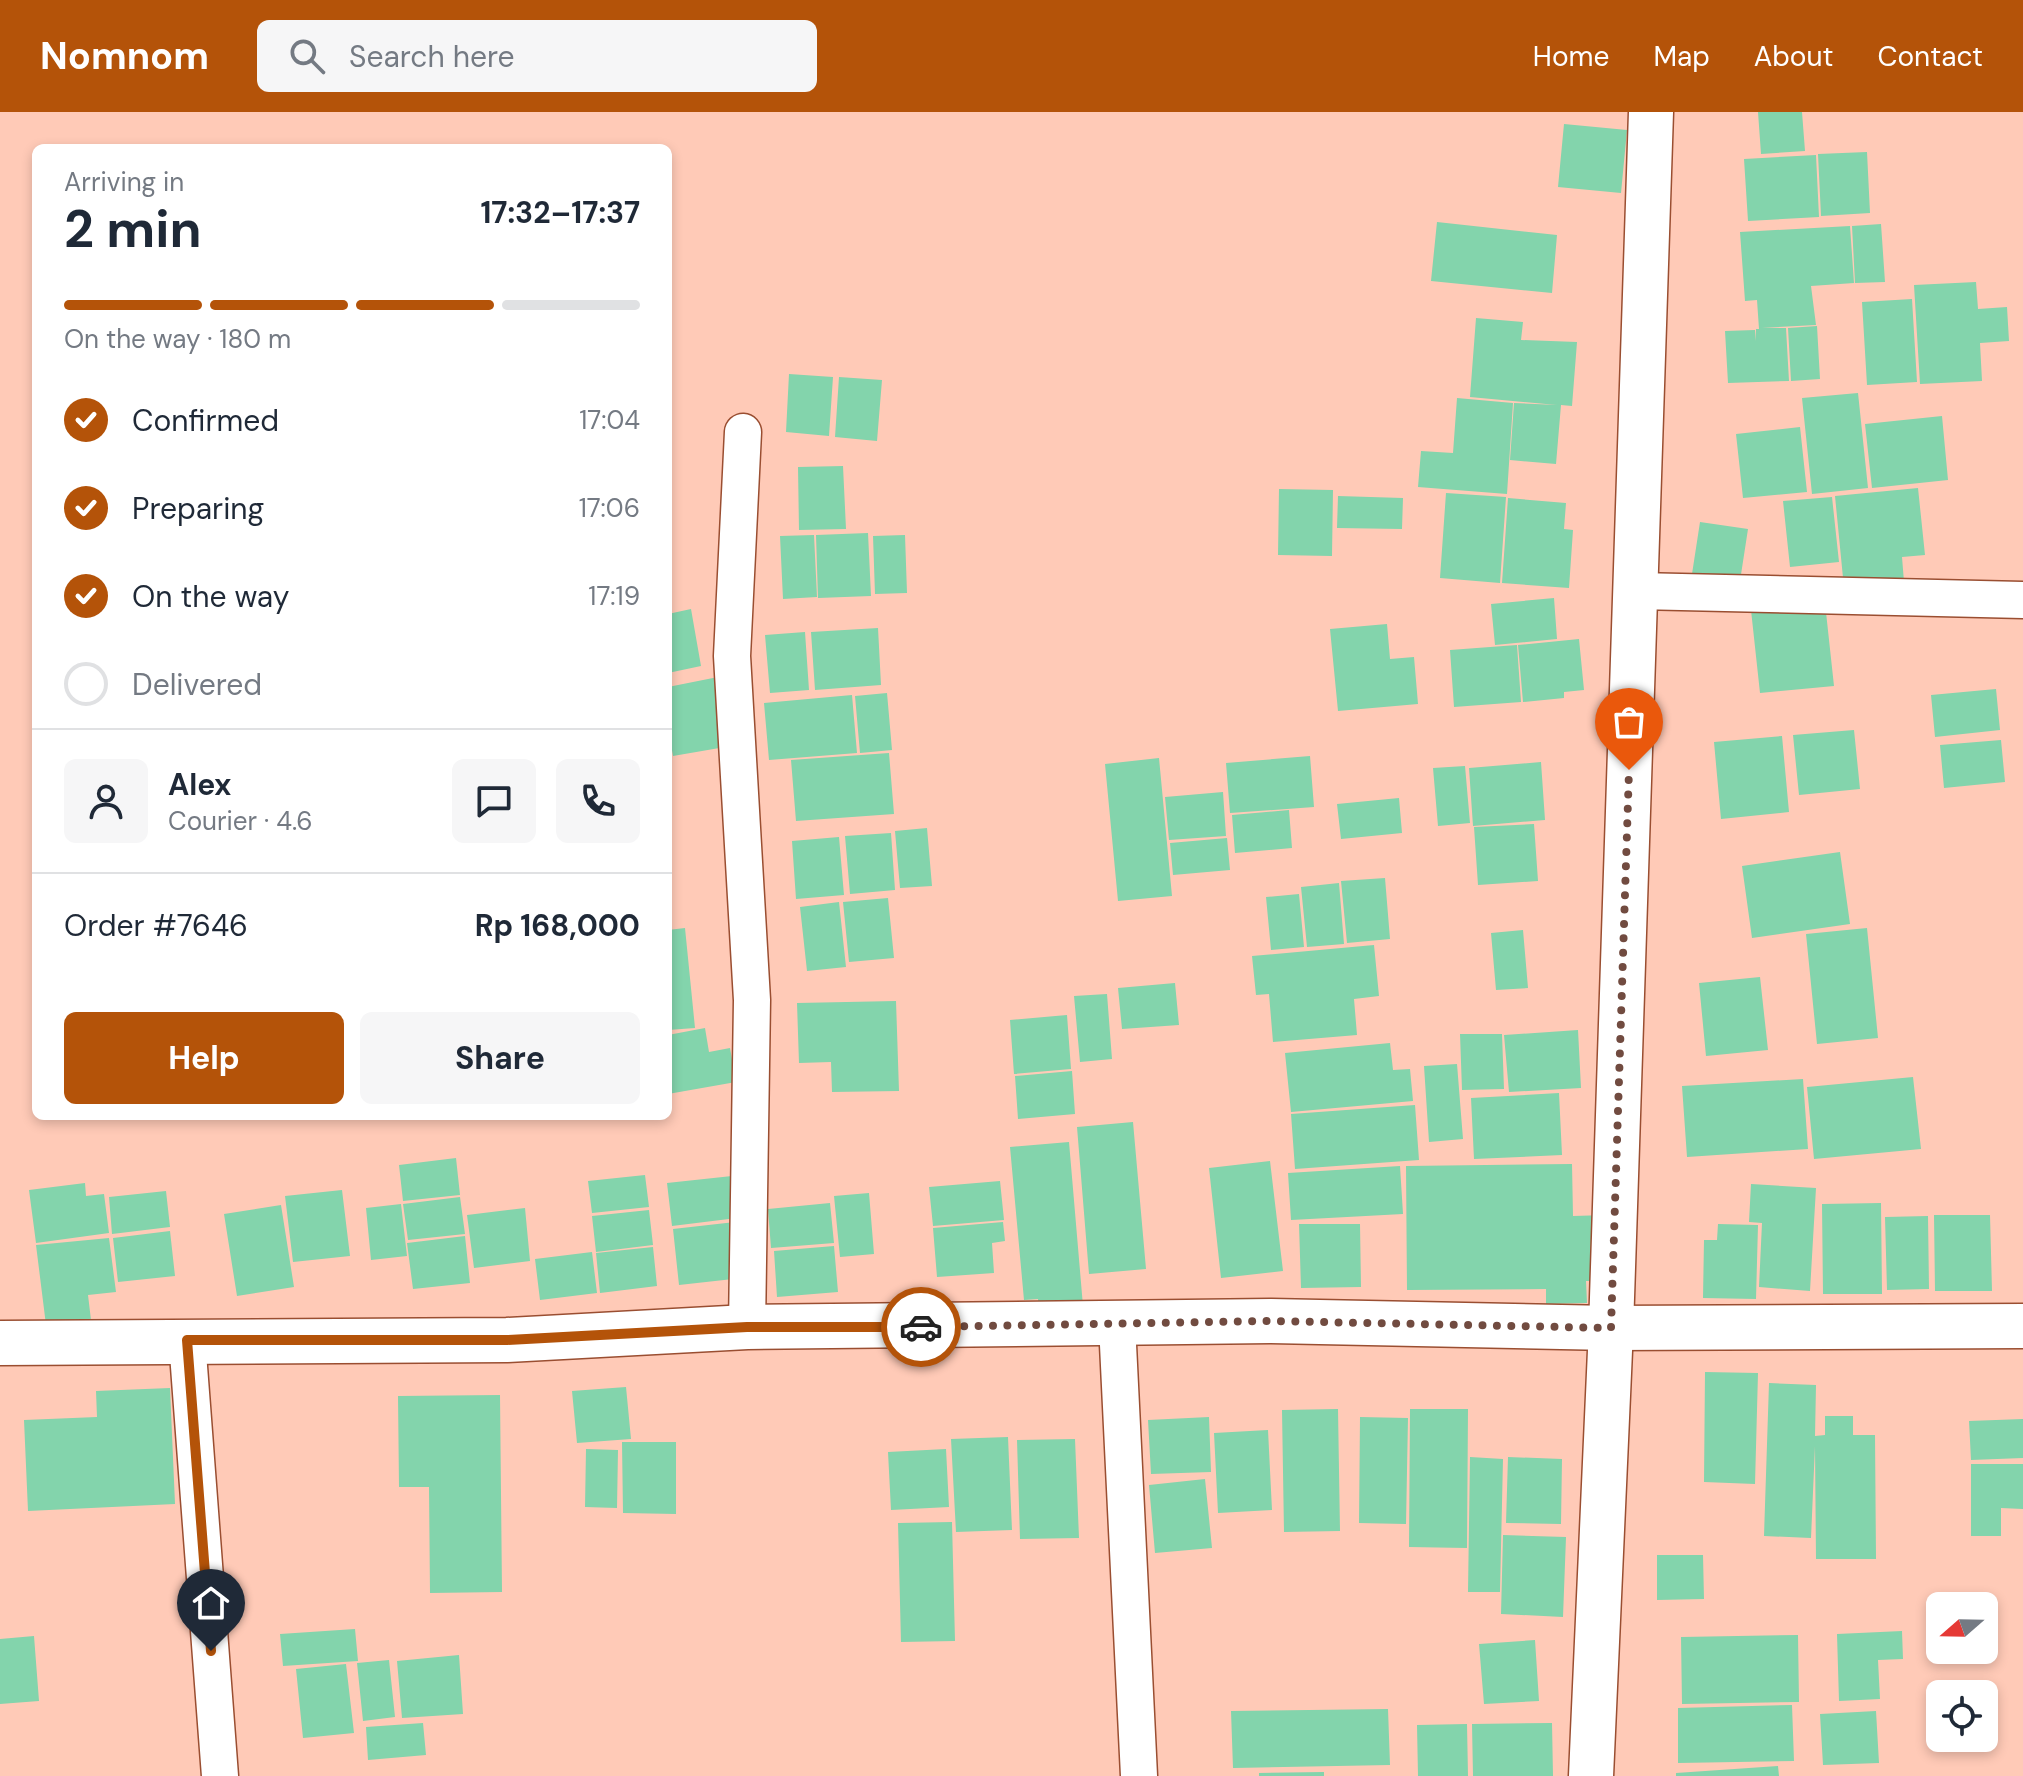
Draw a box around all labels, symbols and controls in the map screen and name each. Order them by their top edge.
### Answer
search box [257,20,817,92]
text: Nomnom [40,31,209,81]
icon: search [285,34,329,78]
text: Search here [349,37,515,76]
text: Home [1533,38,1609,75]
text: Map [1653,38,1710,75]
text: About [1754,38,1833,75]
text: Contact [1877,38,1983,75]
text: Arriving in [64,165,184,199]
text: 17:32–17:37 [480,193,640,232]
text: 2 min [64,195,202,263]
text: On the way · 180 m [64,322,291,356]
icon: check [64,398,108,442]
text: Confirmed [132,401,279,440]
text: 17:04 [579,403,640,437]
icon: check [64,486,108,530]
text: Preparing [132,489,264,528]
text: 17:06 [579,491,640,525]
icon: check [64,574,108,618]
text: On the way [132,577,289,616]
text: 17:19 [588,579,640,613]
text: Delivered [132,665,262,704]
pin [1595,688,1663,770]
icon: bag [1607,700,1651,744]
button: person [64,759,148,843]
button: chat [452,759,536,843]
button: phone [556,759,640,843]
text: Alex [168,765,231,804]
text: Courier · 4.6 [168,804,313,838]
text: Order #7646 [64,906,248,945]
text: Rp 168,000 [475,906,640,945]
button: Help [64,1012,344,1104]
button: Share [360,1012,640,1104]
courier [881,1287,961,1367]
icon: car [899,1305,943,1349]
pin [177,1569,245,1651]
icon: home [189,1581,233,1625]
north arrow [1926,1592,1998,1664]
map controls [1926,1592,1998,1752]
button: locate [1926,1680,1998,1752]

